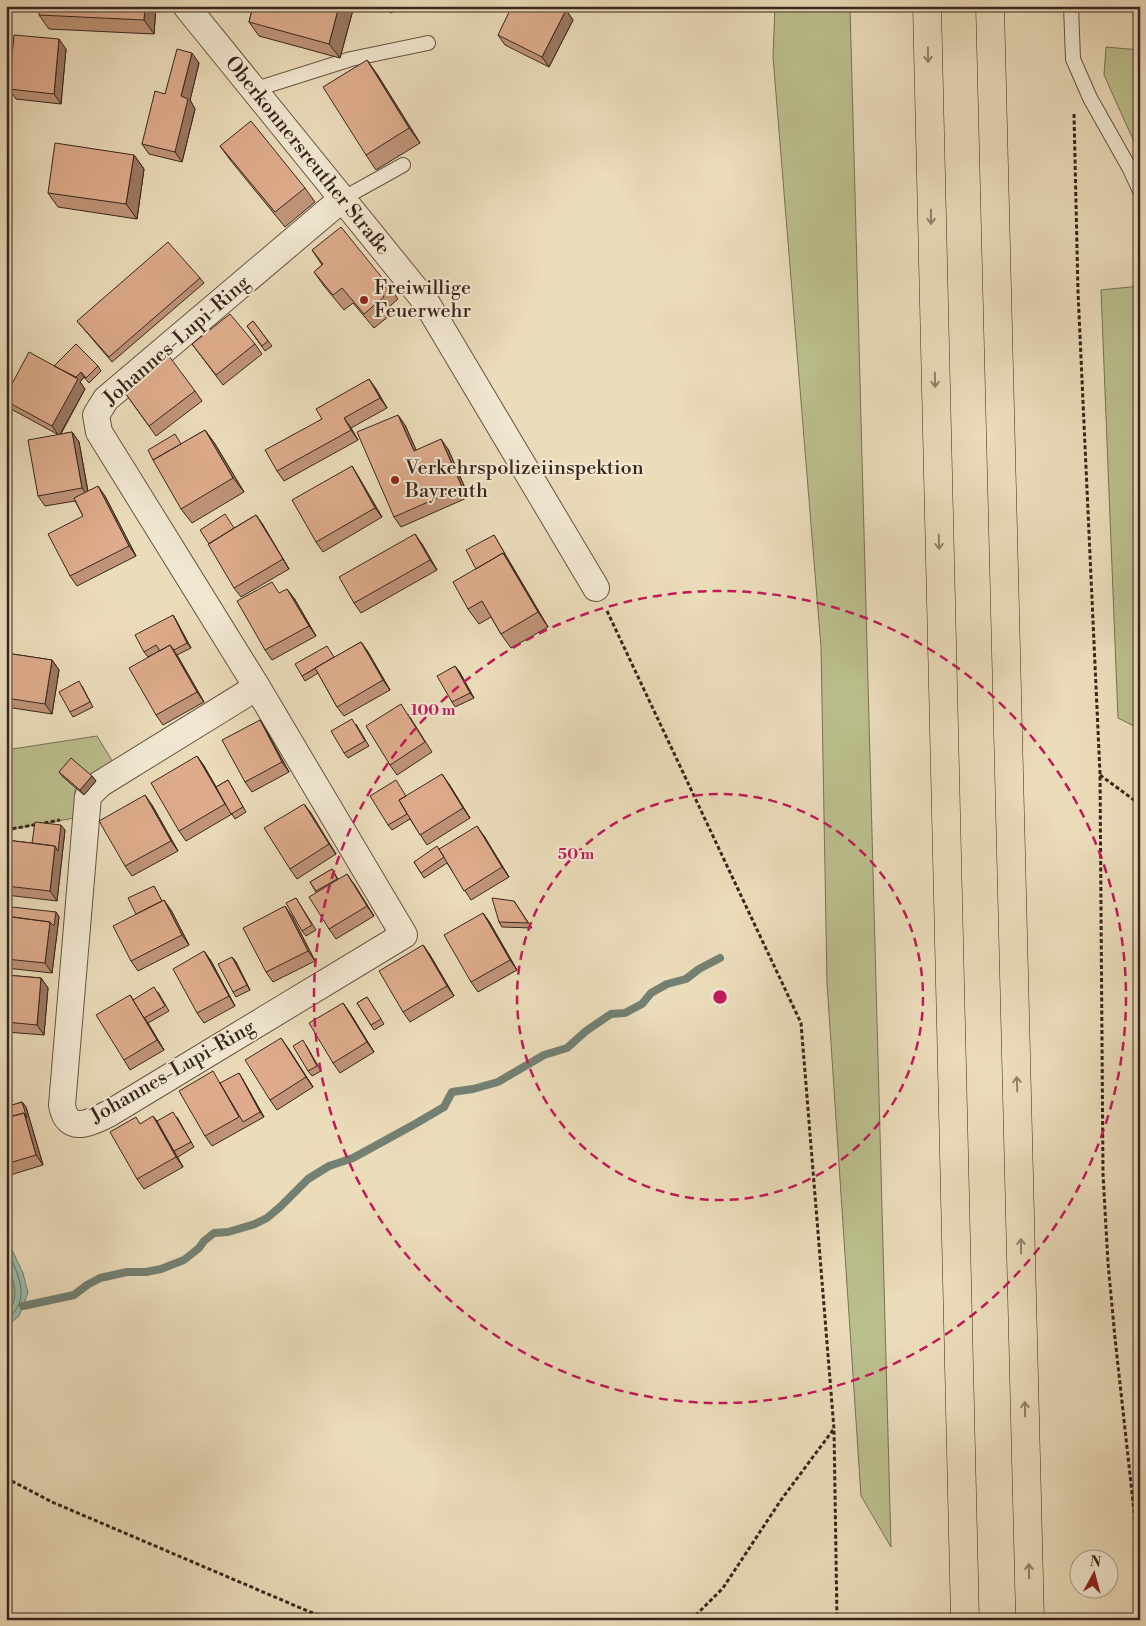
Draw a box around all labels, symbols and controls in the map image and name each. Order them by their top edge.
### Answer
one-way arrow [923,46,933,63]
street label: Oberkonnersreuther Straße [219,51,395,261]
one-way arrow [927,209,936,225]
street label: Johannes-Lupi-Ring [98,270,256,412]
place label: Freiwillige Feuerwehr [374,276,471,324]
marker: Freiwillige Feuerwehr [358,294,370,306]
one-way arrow [930,372,940,388]
place label: Verkehrspolizeiinspektion Bayreuth [404,456,644,504]
marker: Verkehrspolizeiinspektion Bayreuth [389,474,401,486]
one-way arrow [934,534,943,550]
text: 100 m [411,701,456,720]
text: 50 m [558,845,594,864]
centre of rings [711,988,729,1006]
street label: Johannes-Lupi-Ring [85,1014,260,1130]
one-way arrow [1012,1076,1022,1092]
one-way arrow [1017,1238,1026,1254]
one-way arrow [1020,1401,1030,1417]
north arrow [1068,1548,1118,1598]
text: N [1089,1552,1102,1572]
one-way arrow [1024,1563,1034,1580]

